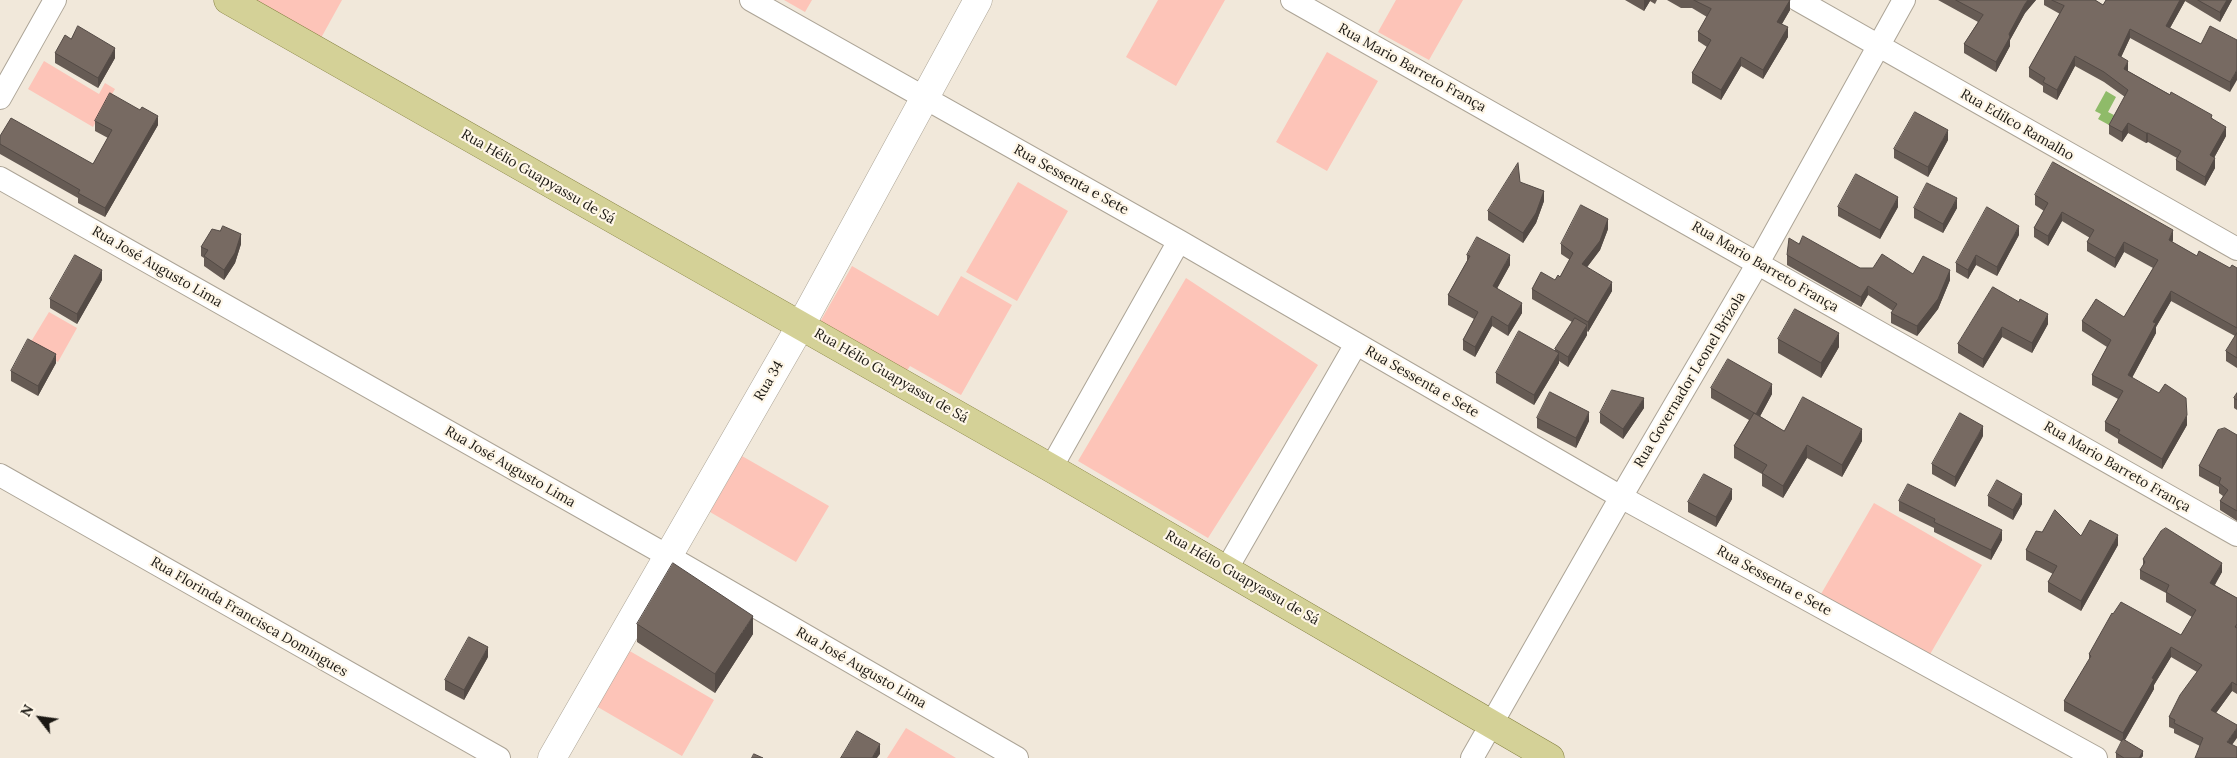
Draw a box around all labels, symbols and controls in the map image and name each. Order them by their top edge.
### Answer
street label: Rua Mario Barreto França [1335,20,1489,116]
street label: Rua Edilco Ramalho [1957,86,2077,164]
street label: Rua Hélio Guapyassu de Sá [458,126,618,228]
street label: Rua Sessenta e Sete [1011,141,1131,219]
street label: Rua Mario Barreto França [1689,218,1841,316]
street label: Rua José Augusto Lima [89,223,225,311]
street label: Rua Governador Leonel Brizola [1631,289,1749,471]
street label: Rua Hélio Guapyassu de Sá [811,325,971,427]
street label: Rua Sessenta e Sete [1362,343,1482,421]
street label: Rua 34 [751,358,787,404]
street label: Rua Mario Barreto França [2041,418,2193,516]
street label: Rua José Augusto Lima [442,423,578,511]
street label: Rua Hélio Guapyassu de Sá [1162,527,1322,629]
street label: Rua Sessenta e Sete [1714,542,1834,620]
street label: Rua Florinda Francisca Domingues [148,554,350,680]
street label: Rua José Augusto Lima [793,624,929,712]
north arrow [15,693,65,743]
text: N [17,701,38,720]

